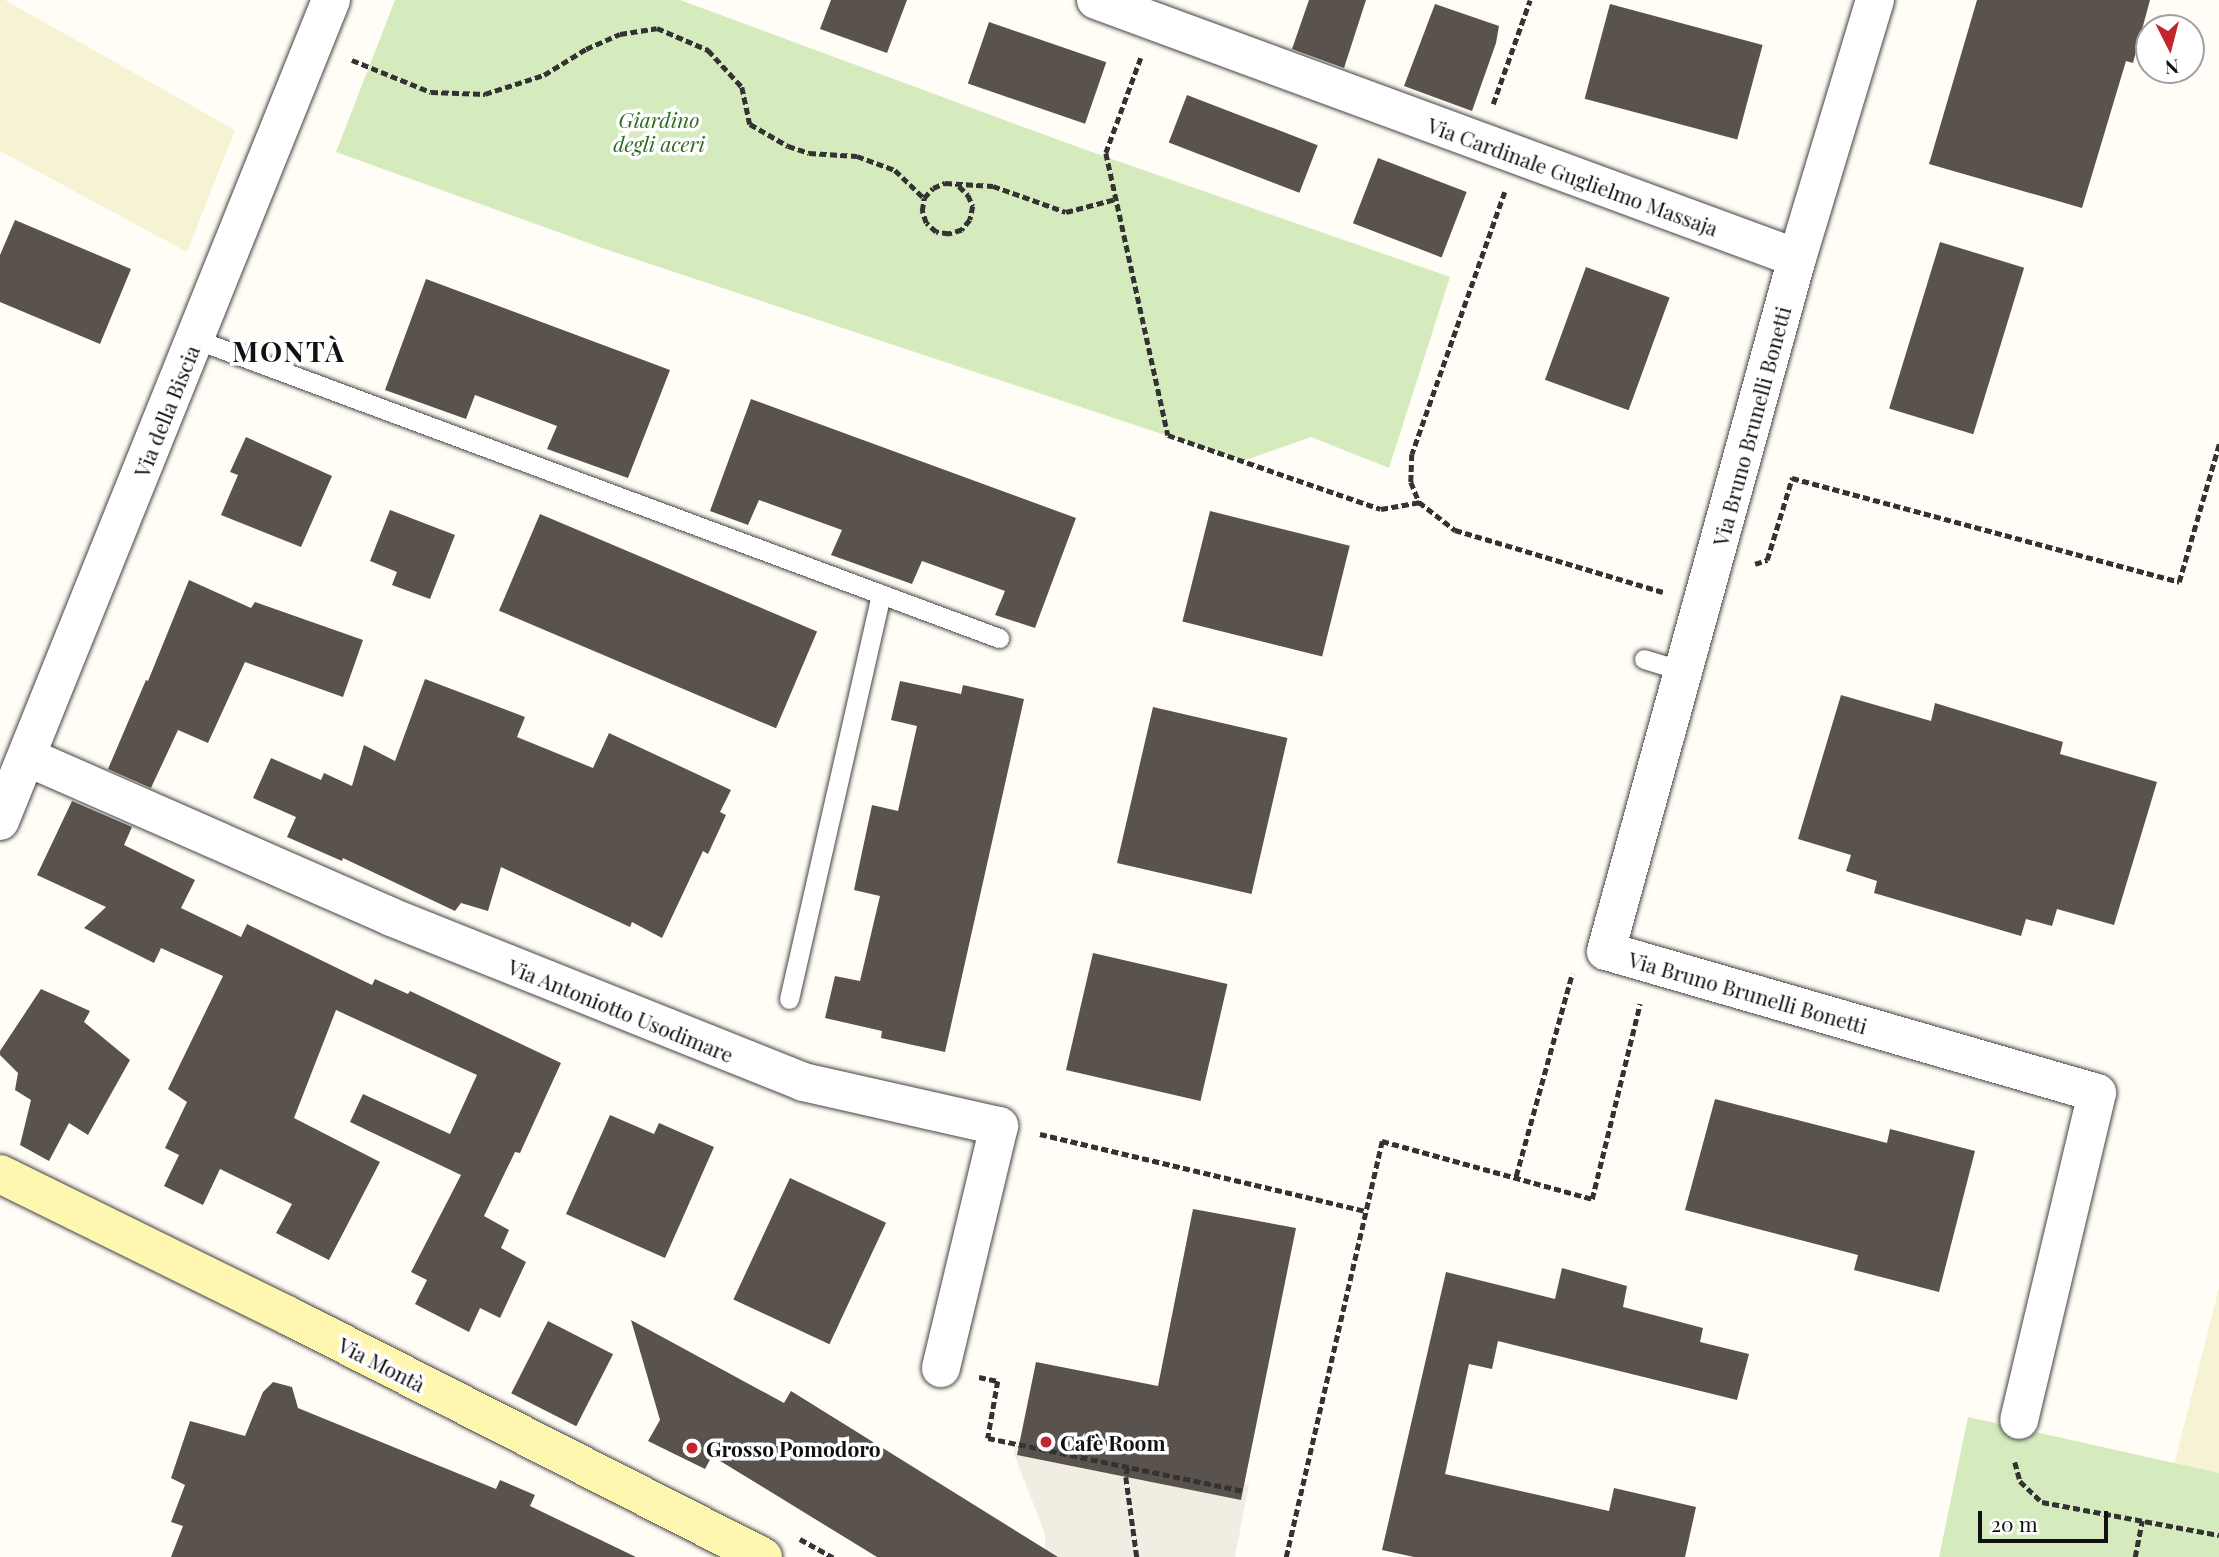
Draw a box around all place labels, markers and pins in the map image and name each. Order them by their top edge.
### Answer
place label: Cafè Room [1060,1429,1165,1455]
marker: Cafè Room [1038,1434,1054,1450]
place label: Grosso Pomodoro [706,1435,881,1461]
marker: Grosso Pomodoro [684,1440,700,1456]

